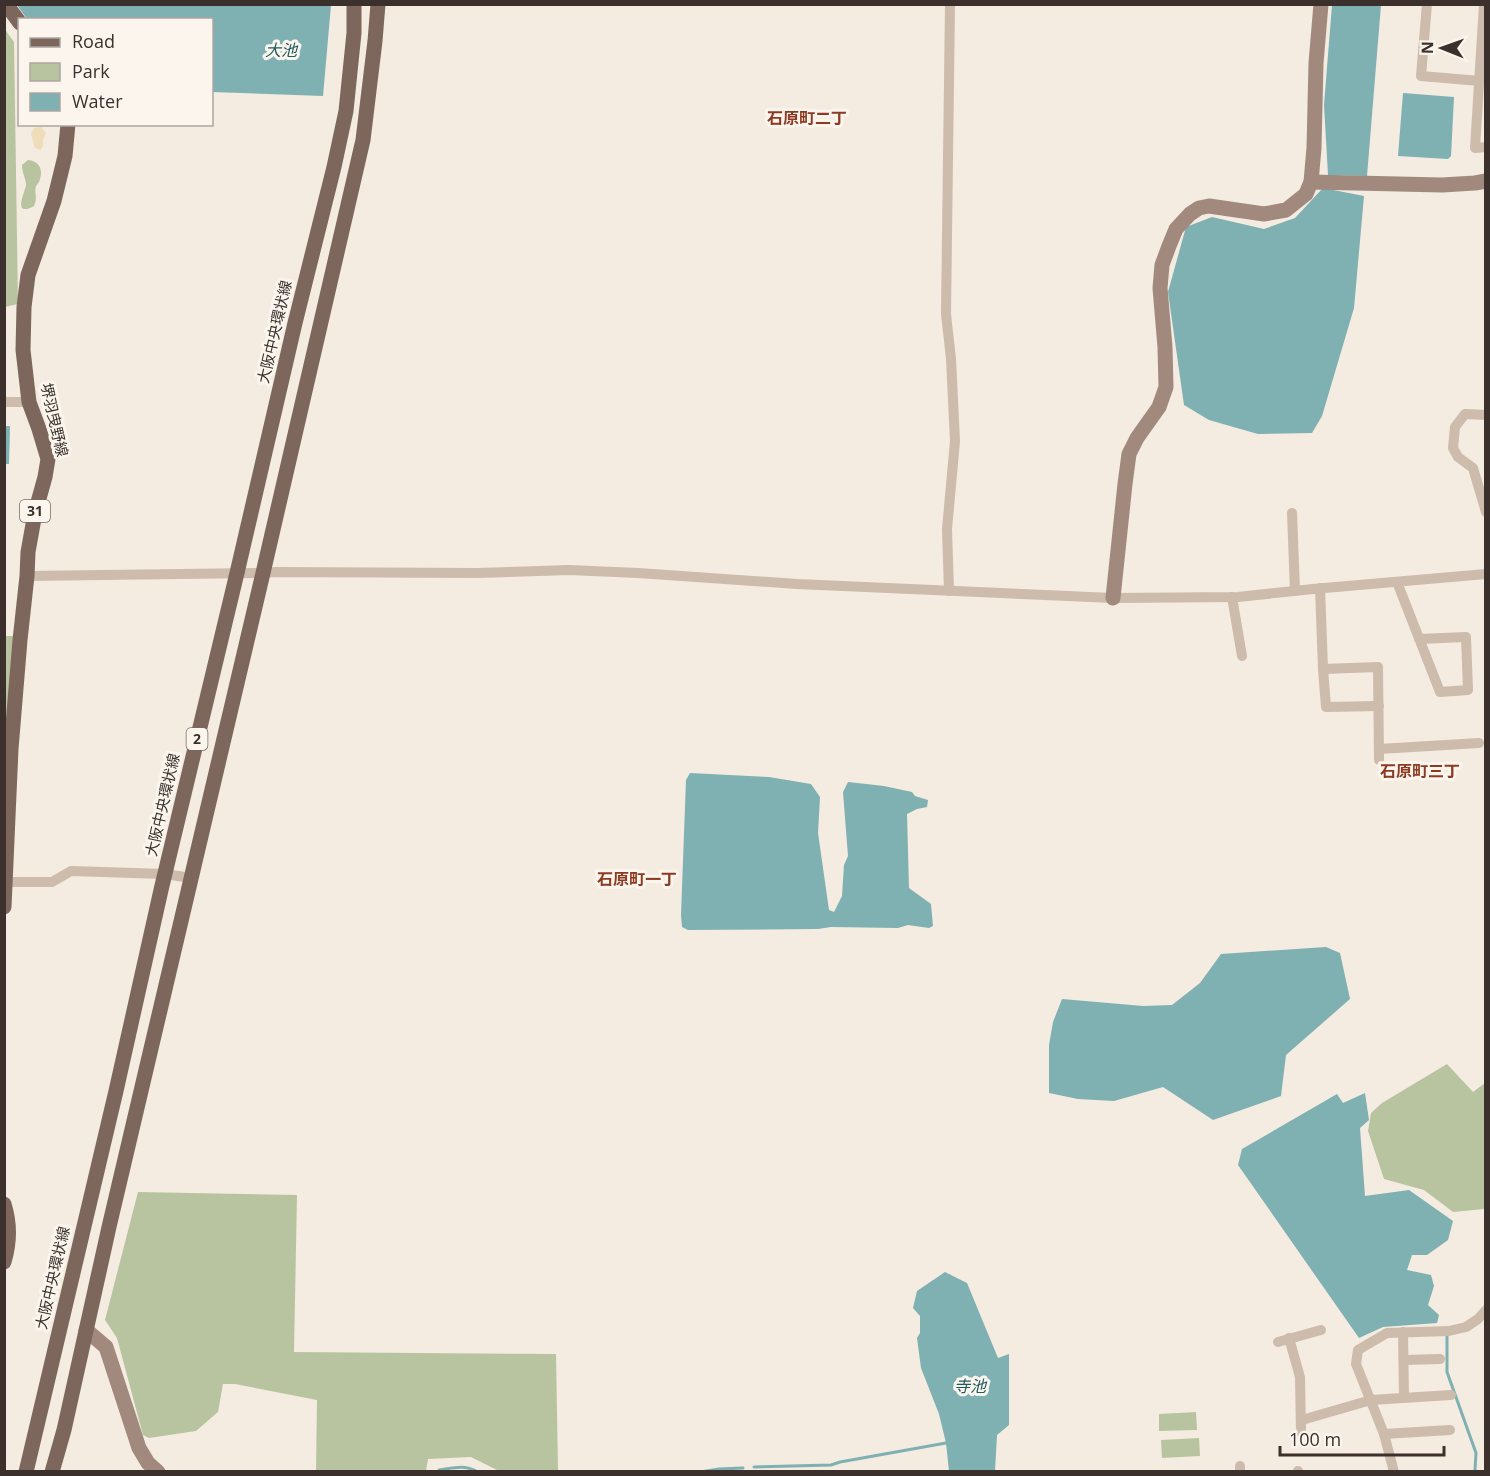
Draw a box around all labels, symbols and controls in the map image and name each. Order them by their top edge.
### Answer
legend [18,18,213,126]
north arrow [1412,18,1472,78]
text: Road [72,29,115,53]
water label: 大池 [265,39,299,61]
text: N [1416,41,1438,54]
text: Park [72,59,110,83]
text: Water [72,89,123,113]
district label: 石原町二丁 [767,107,847,129]
street label: 大阪中央環状線 [252,278,296,385]
street label: 堺羽曳野線 [37,381,73,459]
road number: 31 [20,500,50,522]
road number: 2 [186,728,208,750]
street label: 大阪中央環状線 [140,751,184,858]
district label: 石原町三丁 [1380,760,1460,782]
district label: 石原町一丁 [597,868,677,890]
street label: 大阪中央環状線 [30,1224,74,1331]
water label: 寺池 [954,1375,988,1397]
scale bar [1280,1419,1444,1457]
text: 100 m [1289,1427,1341,1451]

